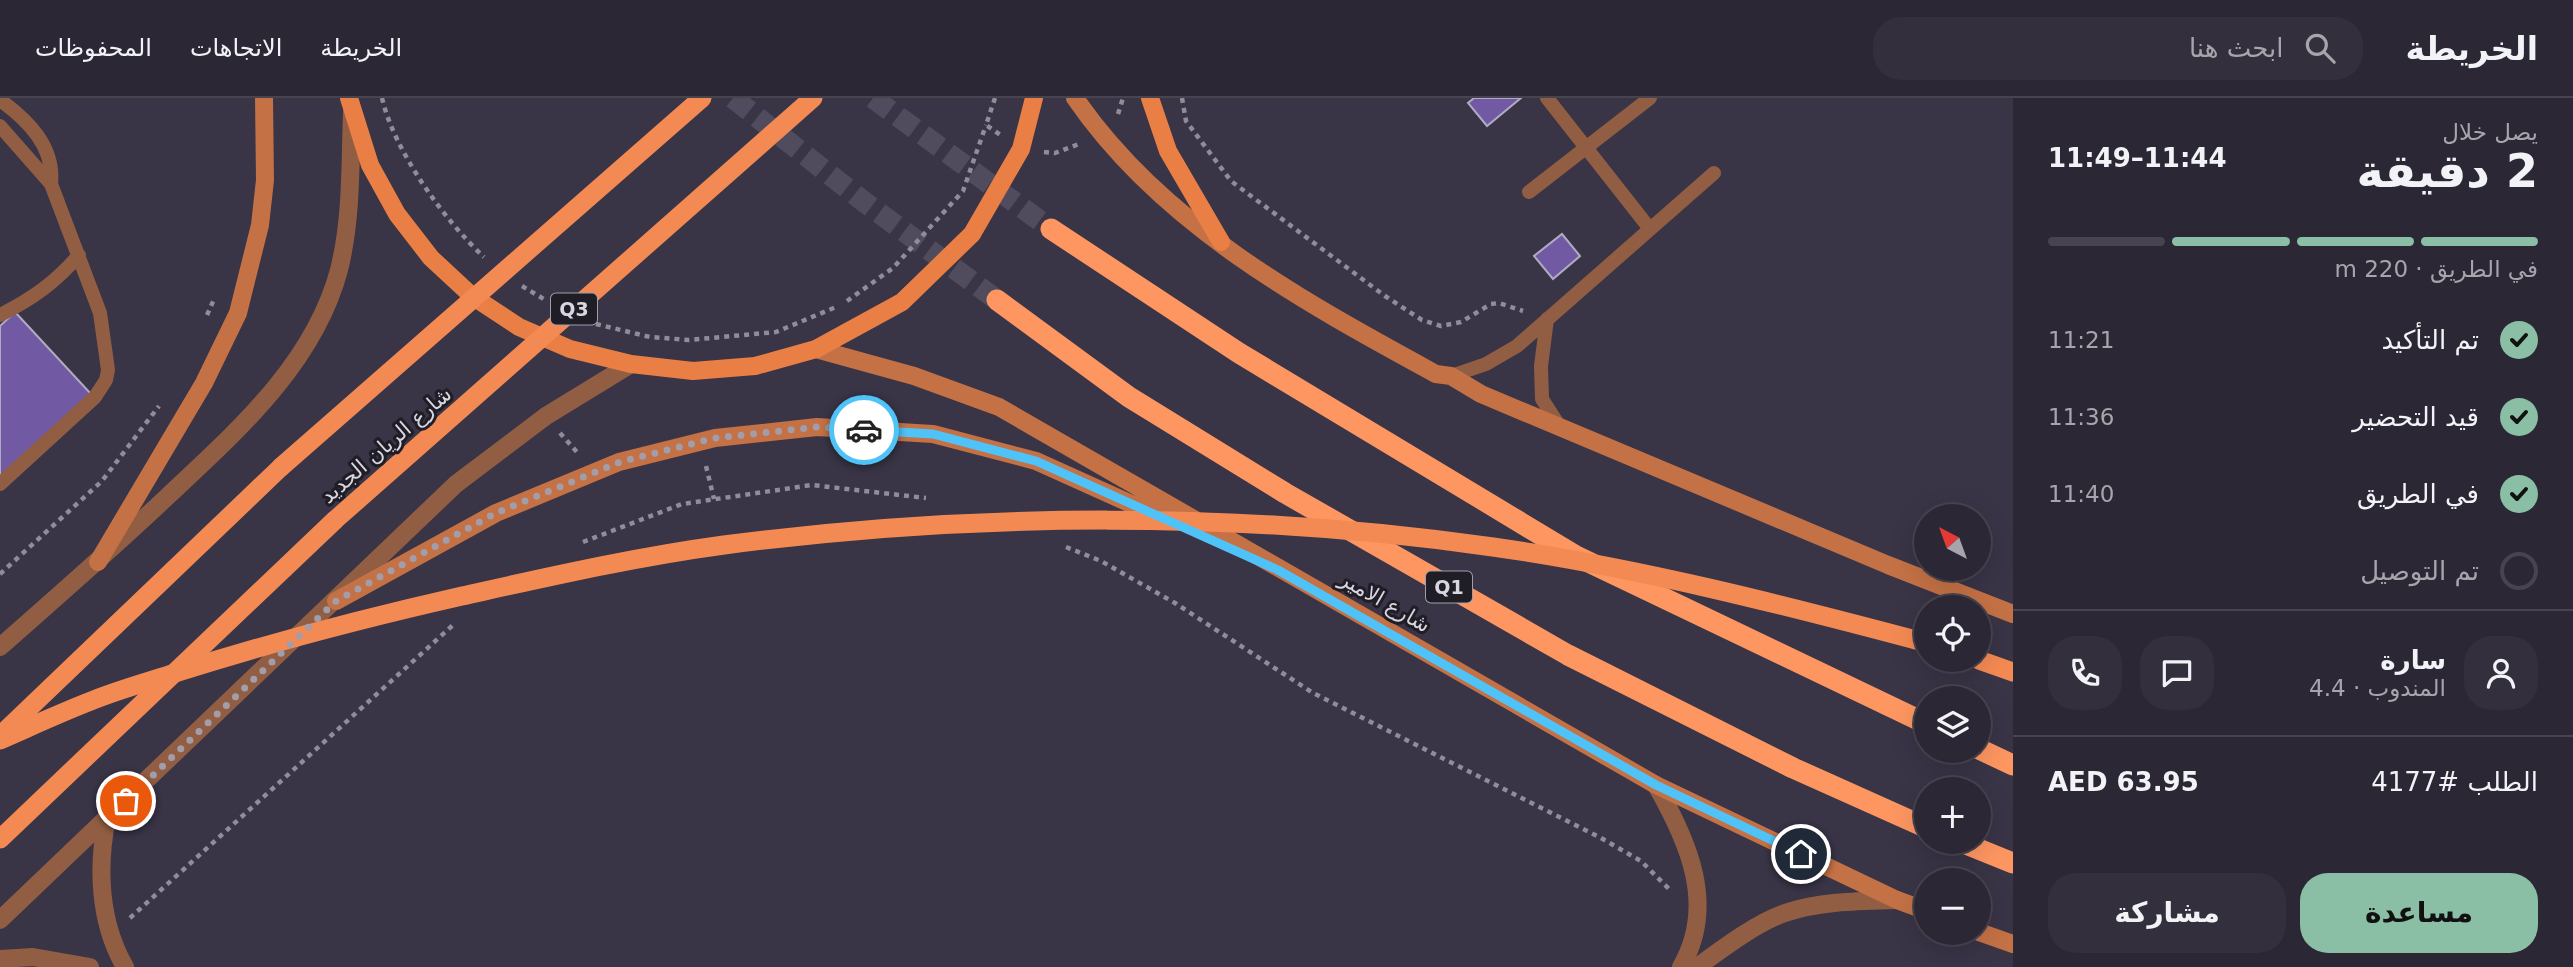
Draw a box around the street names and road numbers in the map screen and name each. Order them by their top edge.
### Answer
road number: Q3 [551,294,597,324]
street label: شارع الريان الجديد [316,382,456,508]
street label: شارع الامير [1335,566,1434,637]
road number: Q1 [1426,572,1472,602]

